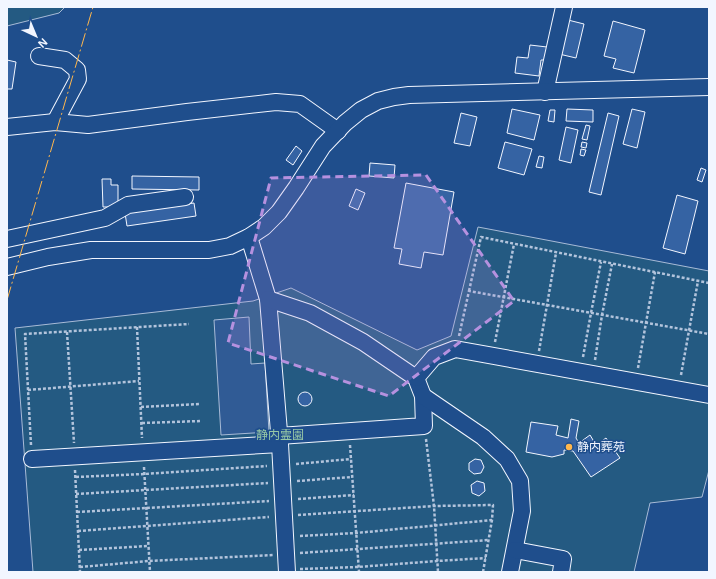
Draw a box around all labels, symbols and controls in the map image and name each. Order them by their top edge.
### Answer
north arrow [16,16,56,56]
text: N [36,36,50,50]
park label: 静内霊園 [256,428,304,442]
place label: 静内葬苑 [577,440,625,454]
marker: 静内葬苑 [564,442,574,452]

